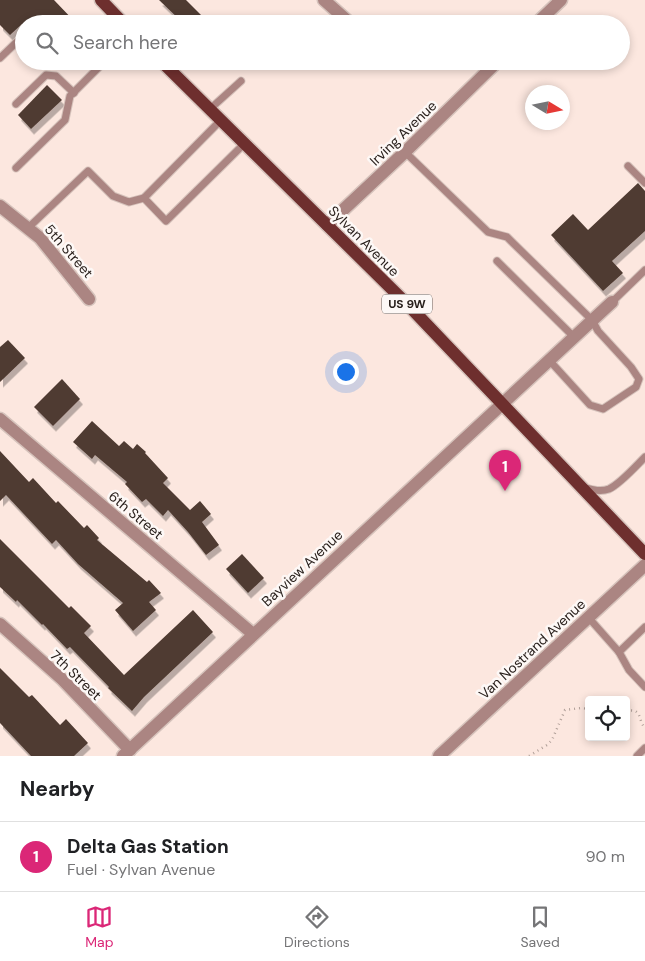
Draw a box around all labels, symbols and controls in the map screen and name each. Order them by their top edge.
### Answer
search box [15,15,630,70]
icon: search [33,29,61,57]
text: Search here [73,30,178,55]
north arrow [525,85,570,130]
street label: Irving Avenue [366,97,440,169]
street label: Sylvan Avenue [325,202,403,280]
street label: 5th Street [41,220,97,282]
road number: US 9W [382,294,432,314]
your location [333,359,359,385]
pin: 1 [489,450,521,491]
street label: 6th Street [105,487,167,543]
street label: Bayview Avenue [258,526,346,610]
street label: Van Nostrand Avenue [475,595,589,703]
street label: 7th Street [47,646,105,704]
map controls [585,696,630,741]
button: locate [585,696,630,741]
text: Nearby [20,775,94,803]
text: Delta Gas Station [67,834,229,859]
text: 1 [33,846,39,867]
text: 90 m [585,846,625,867]
text: Fuel · Sylvan Avenue [67,859,215,880]
tab: Map [85,903,113,951]
tab: Directions [284,903,350,951]
tab: Saved [520,903,560,951]

